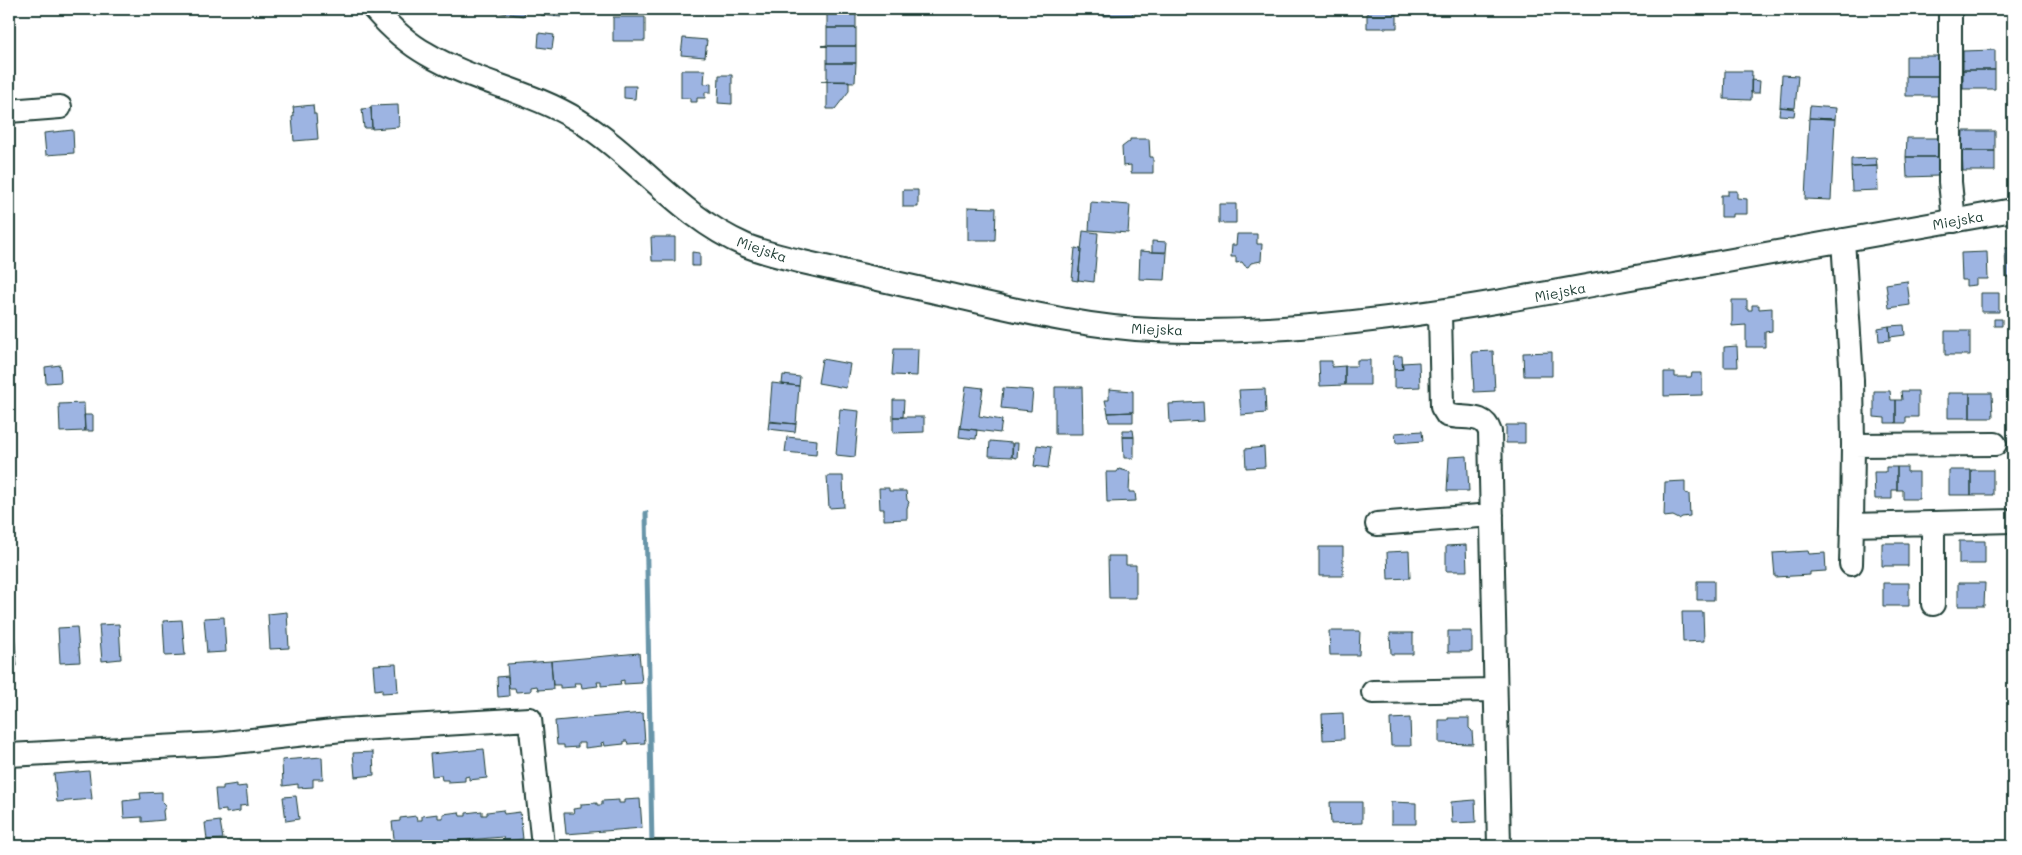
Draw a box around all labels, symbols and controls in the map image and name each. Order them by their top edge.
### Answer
street label: Miejska [1931,206,1985,234]
street label: Miejska [734,232,790,266]
street label: Miejska [1533,278,1587,306]
street label: Miejska [1131,319,1183,339]

